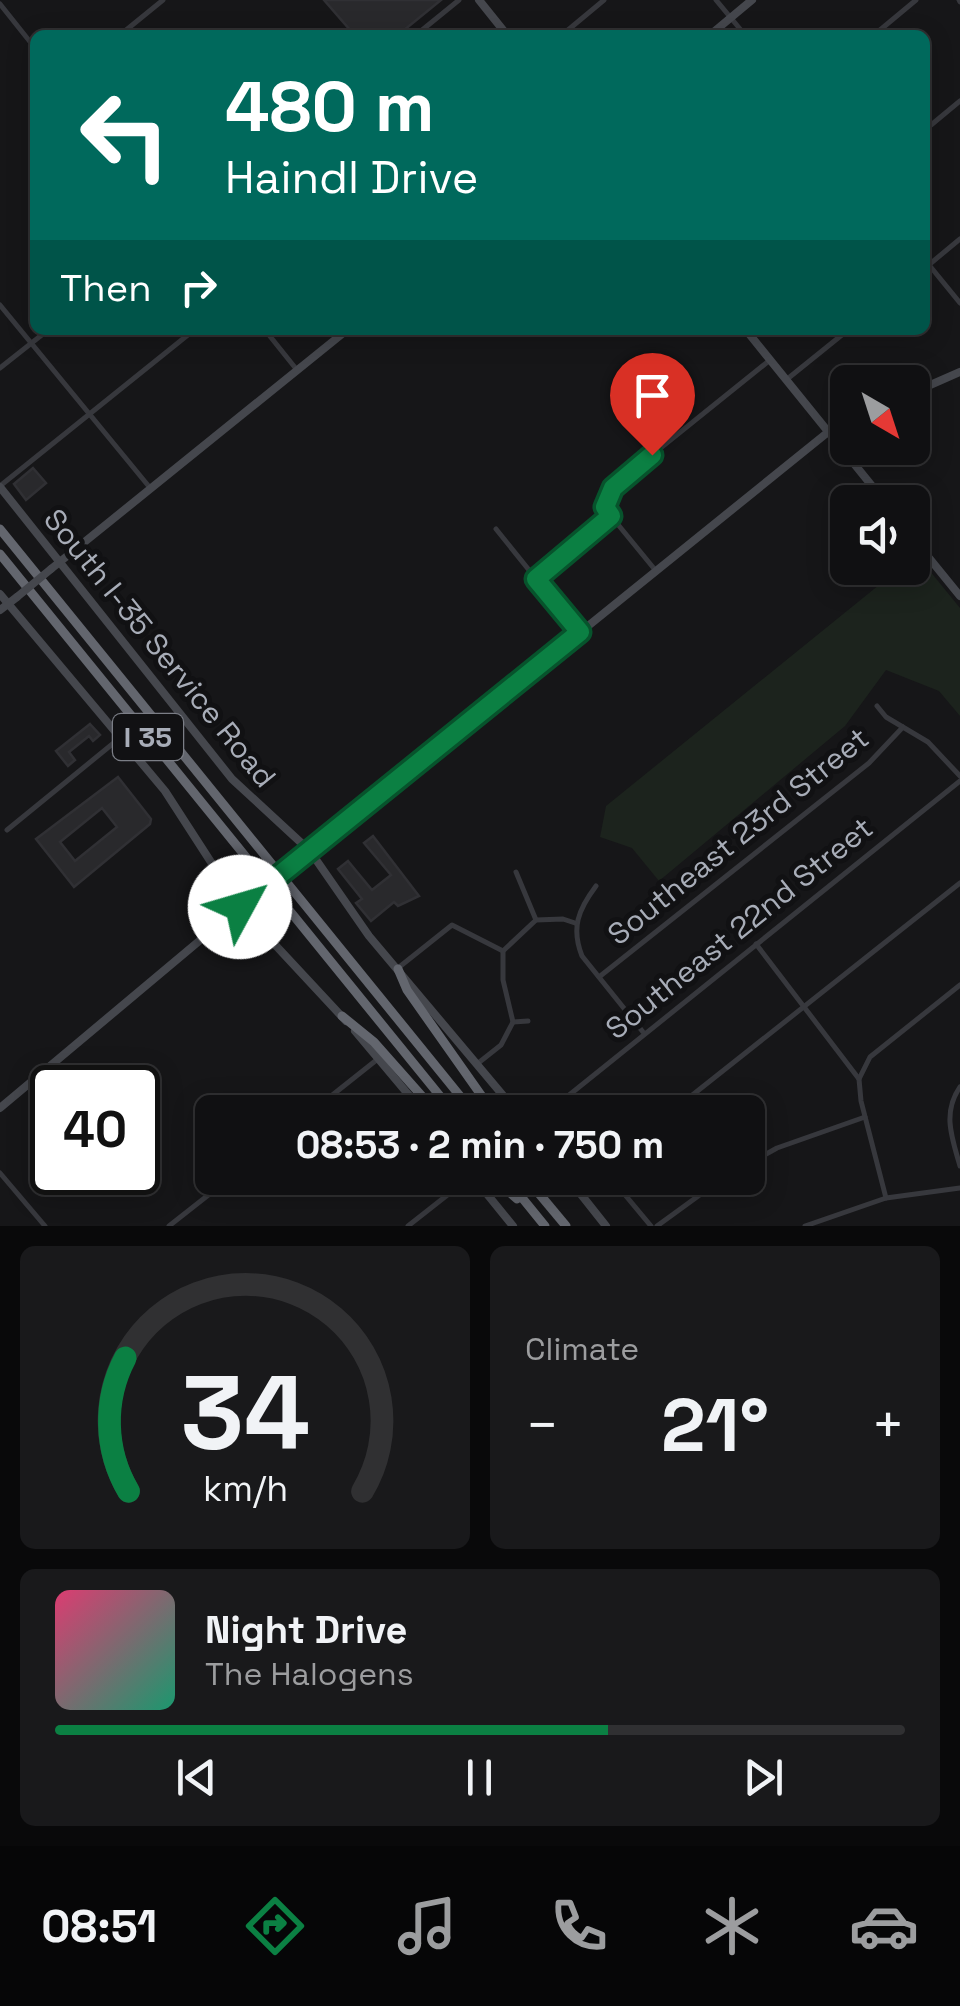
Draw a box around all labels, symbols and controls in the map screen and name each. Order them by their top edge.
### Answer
text: 480 m [225,62,434,151]
icon: left [60,70,190,200]
text: Haindl Drive [225,149,478,206]
icon: right [171,260,226,315]
text: Then [60,264,151,312]
pin [610,353,695,456]
north arrow [830,365,930,465]
map controls [830,365,930,585]
icon: arrive [625,368,680,423]
button: sound [830,485,930,585]
street label: South I-35 Service Road [35,501,285,795]
road number: I 35 [113,714,183,760]
street label: Southeast 23rd Street [599,719,877,953]
street label: Southeast 22nd Street [597,808,881,1048]
position arrow [188,855,292,959]
speed limit sign: 40 [30,1065,160,1195]
text: 08:53 · 2 min · 750 m [296,1121,664,1169]
text: Climate [525,1329,639,1369]
text: 34 [180,1347,310,1479]
text: 21° [661,1377,769,1473]
text: − [525,1390,559,1460]
text: + [871,1390,905,1460]
text: km/h [202,1466,288,1511]
text: Night Drive [205,1606,407,1654]
text: The Halogens [205,1654,414,1694]
icon: previous [169,1750,224,1805]
icon: pause [452,1750,507,1805]
icon: next [736,1750,791,1805]
icon: directions [240,1891,310,1961]
icon: music [392,1891,462,1961]
icon: phone [544,1891,614,1961]
icon: climate [697,1891,767,1961]
icon: car [849,1891,919,1961]
text: 08:51 [41,1898,157,1955]

